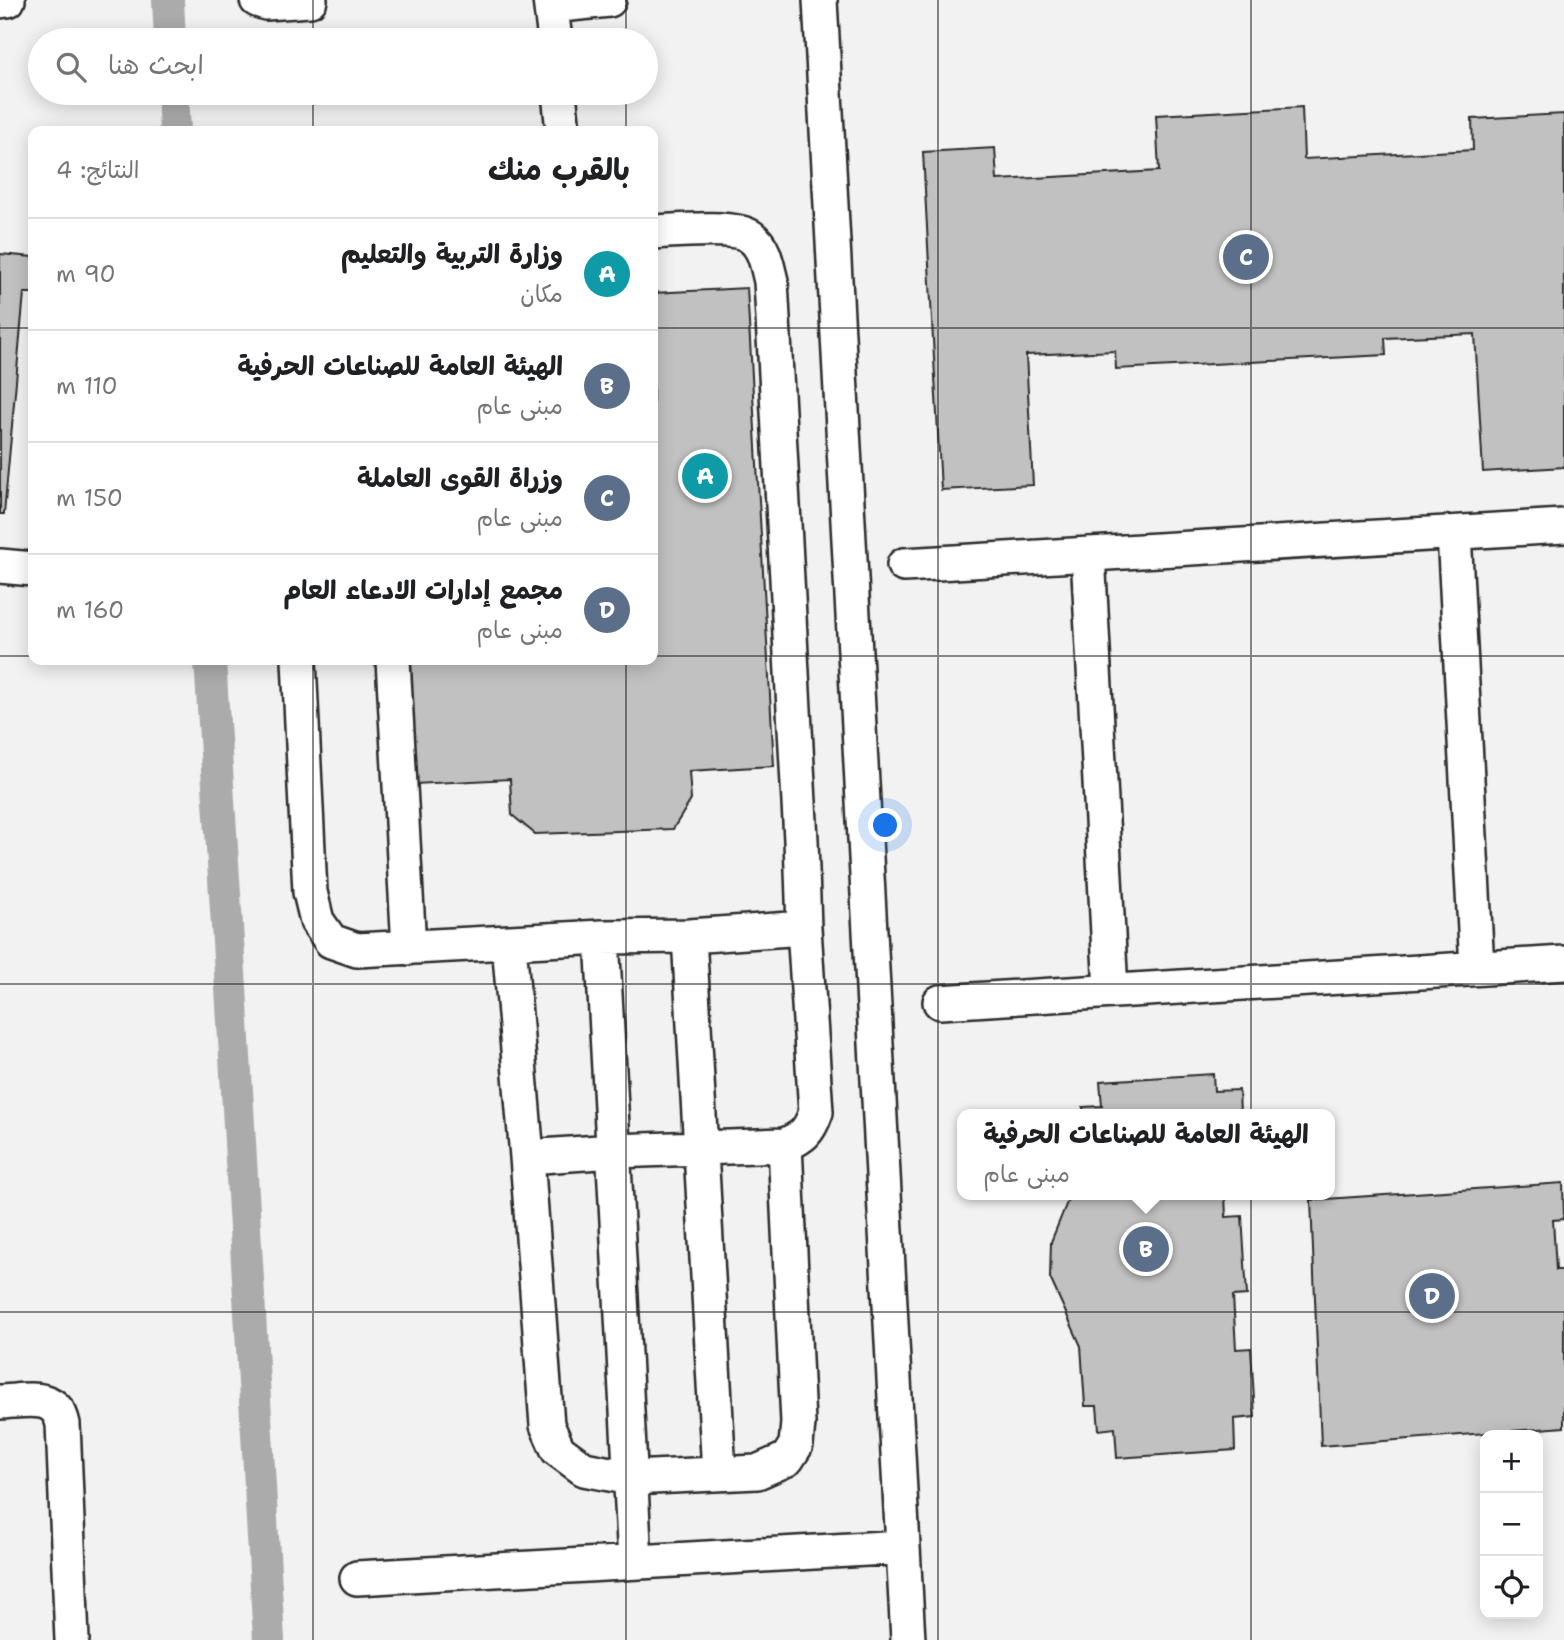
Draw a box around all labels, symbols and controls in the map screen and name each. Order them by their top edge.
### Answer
search box [28,28,658,105]
text: ابحث هنا [108,47,204,82]
icon: search [52,48,90,86]
text: بالقرب منك [488,149,630,190]
text: النتائج: 4 [56,155,139,185]
pin: C [1223,231,1269,283]
text: وزارة التربية والتعليم [341,236,563,271]
text: 90 m [56,259,116,289]
text: A [598,259,616,289]
text: مكان [520,279,563,309]
text: الهيئة العامة للصناعات الحرفية [238,348,563,383]
text: 110 m [56,371,118,401]
text: B [600,371,614,401]
text: مبنى عام [476,391,563,421]
pin: A [682,450,728,502]
text: وزراة القوى العاملة [357,460,563,495]
text: 150 m [56,483,123,513]
text: C [600,483,614,513]
text: مبنى عام [476,503,563,533]
text: مجمع إدارات الادعاء العام [283,572,563,607]
text: 160 m [56,595,124,625]
text: D [599,595,615,625]
text: مبنى عام [476,615,563,645]
your location [868,808,902,842]
popup [957,1109,1335,1200]
text: الهيئة العامة للصناعات الحرفية [983,1116,1309,1151]
text: مبنى عام [983,1159,1070,1189]
pin: B [1123,1223,1169,1275]
pin: D [1409,1270,1455,1322]
map controls [1480,1430,1543,1619]
button: + [1480,1430,1543,1493]
button: − [1480,1493,1543,1556]
button: locate [1480,1556,1543,1619]

